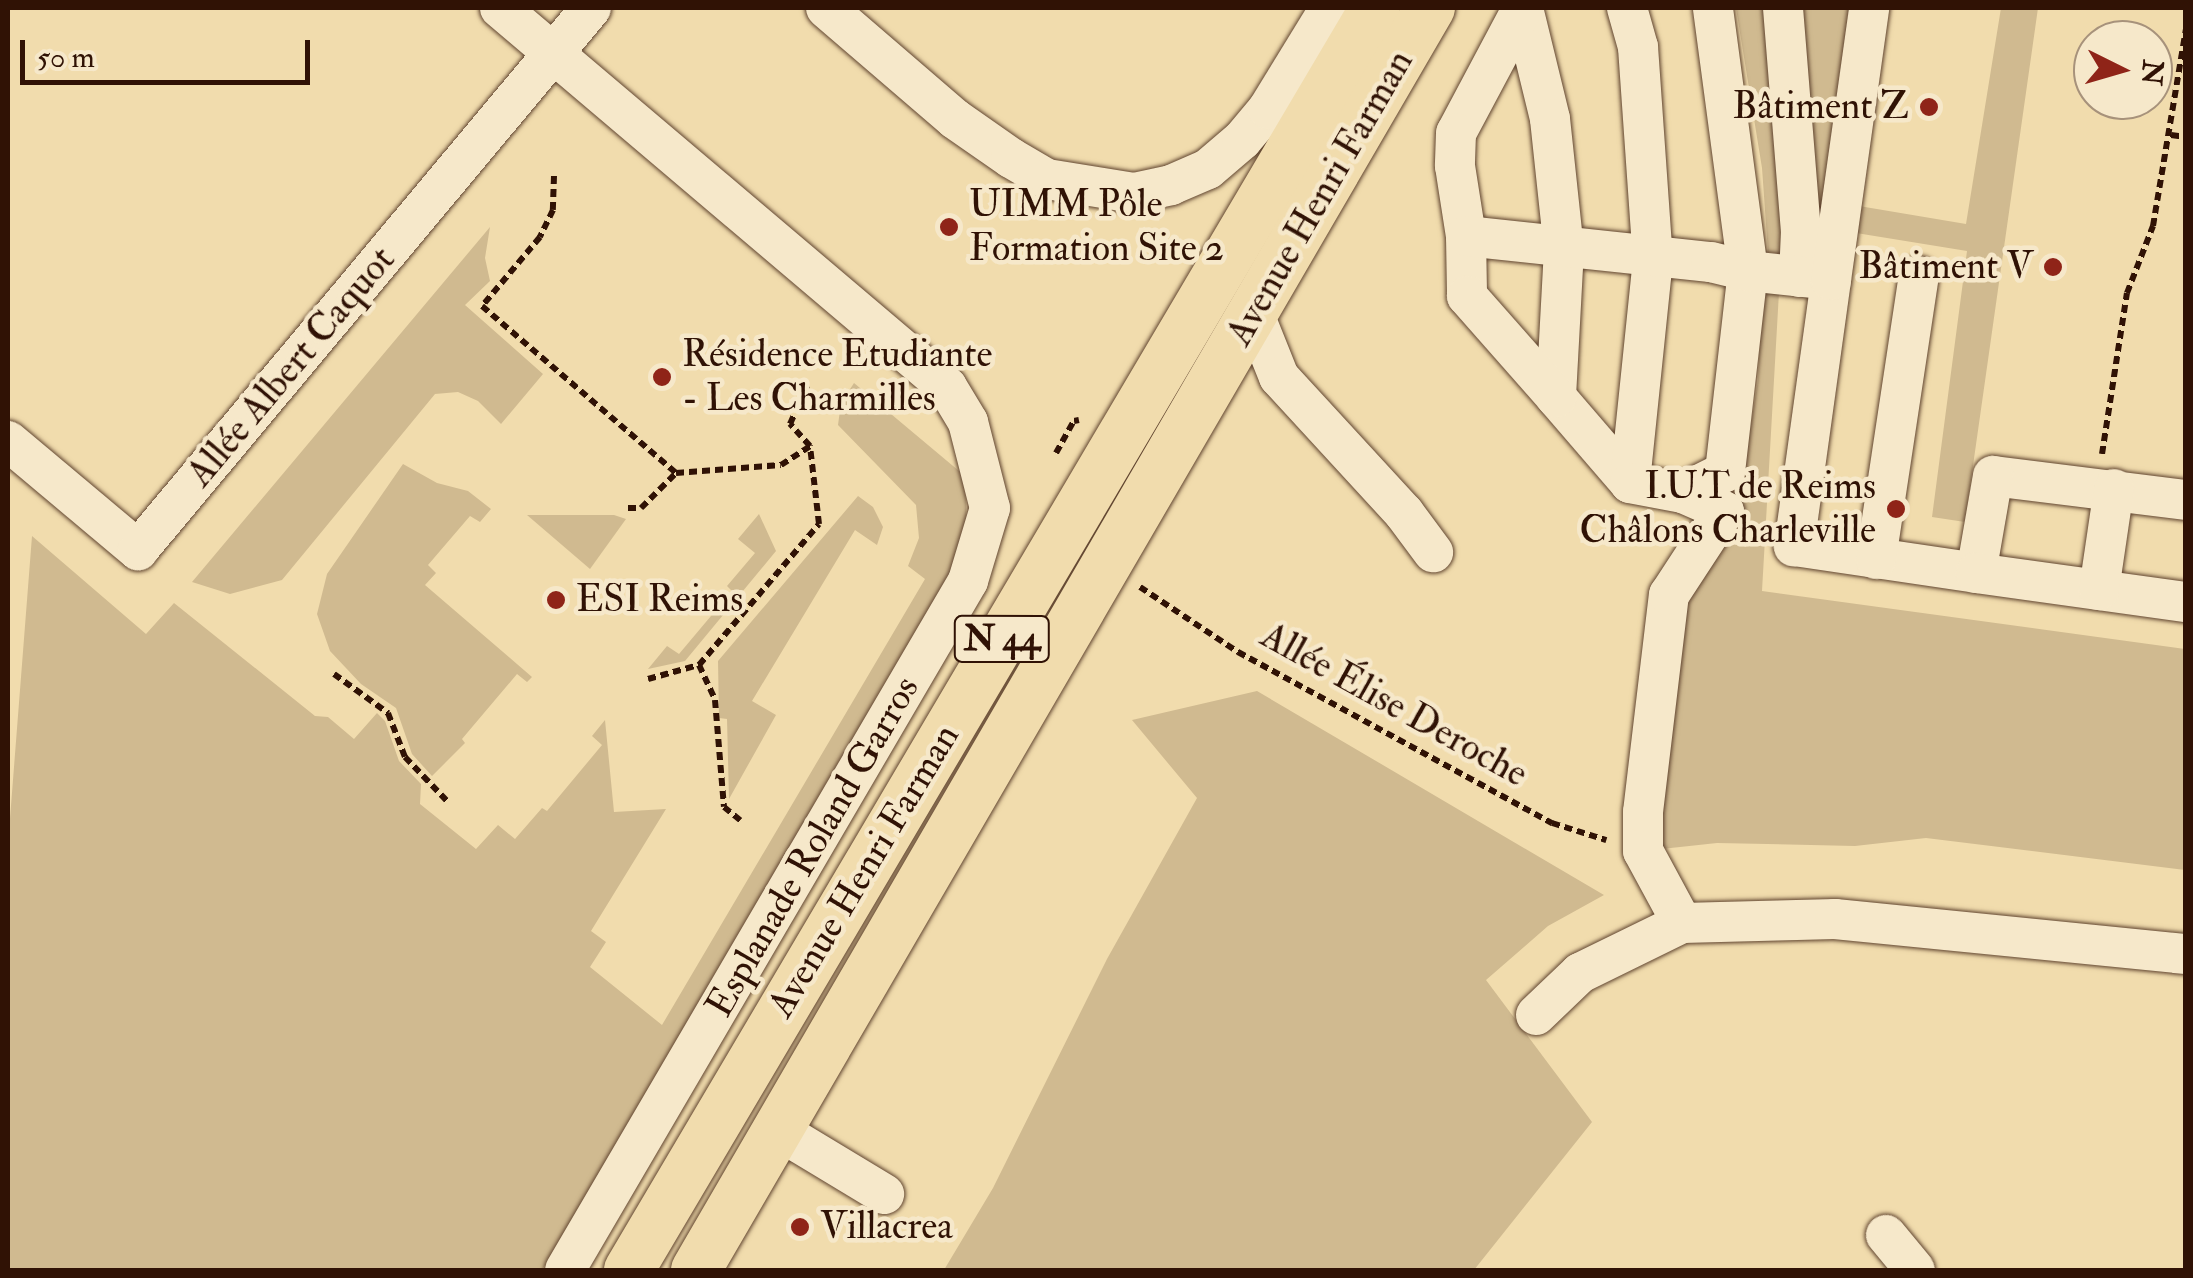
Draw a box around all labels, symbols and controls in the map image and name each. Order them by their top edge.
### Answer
scale bar [25,20,315,82]
north arrow [2073,20,2173,120]
text: 50 m [37,39,95,76]
street label: Avenue Henri Farman [1217,42,1423,354]
text: N [2133,58,2170,86]
place label: Bâtiment Z [1733,84,1909,130]
marker: Bâtiment Z [1918,96,1940,118]
place label: UIMM Pôle Formation Site 2 [969,182,1224,272]
marker: UIMM Pôle Formation Site 2 [938,216,960,238]
street label: Allée Albert Caquot [177,238,405,496]
place label: Bâtiment V [1858,244,2033,290]
marker: Bâtiment V [2042,256,2064,278]
place label: Résidence Etudiante - Les Charmilles [682,332,992,422]
marker: Résidence Etudiante - Les Charmilles [651,366,673,388]
place label: I.U.T de Reims Châlons Charleville [1580,464,1876,554]
marker: I.U.T de Reims Châlons Charleville [1885,498,1907,520]
place label: ESI Reims [576,577,743,623]
marker: ESI Reims [545,589,567,611]
road number: N 44 [952,609,1052,669]
street label: Allée Élise Deroche [1253,613,1535,797]
street label: Esplanade Roland Garros [697,668,929,1026]
street label: Avenue Henri Farman [759,716,969,1026]
place label: Villacrea [820,1204,953,1250]
marker: Villacrea [789,1216,811,1238]

